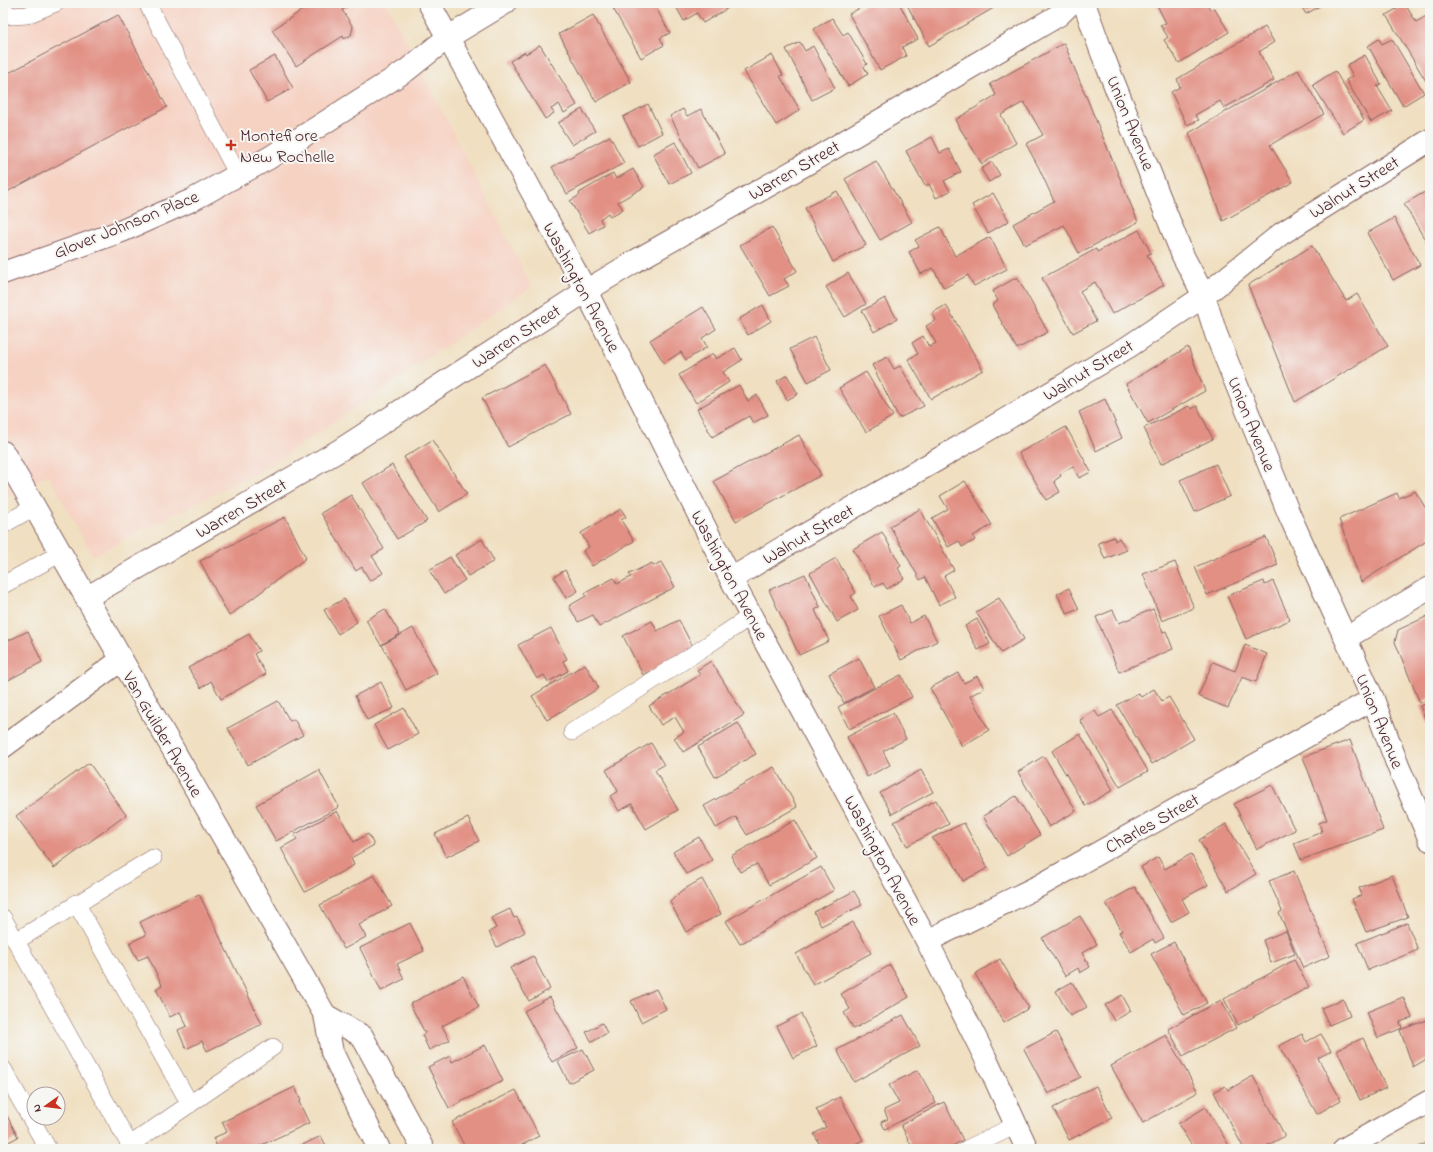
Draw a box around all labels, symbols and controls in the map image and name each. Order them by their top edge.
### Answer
street label: Union Avenue [1098,72,1160,176]
place label: Montefiore New Rochelle [240,124,335,171]
street label: Warren Street [744,135,846,208]
marker: Montefiore New Rochelle [225,139,237,151]
street label: Walnut Street [1305,151,1405,227]
street label: Glover Johnson Place [50,185,204,267]
street label: Washington Avenue [534,218,626,359]
street label: Warren Street [467,299,567,376]
street label: Walnut Street [1039,334,1139,409]
street label: Union Avenue [1219,373,1281,477]
street label: Warren Street [191,473,293,546]
street label: Walnut Street [758,499,860,572]
street label: Washington Avenue [682,506,774,647]
street label: Van Guilder Avenue [114,666,208,804]
street label: Union Avenue [1347,670,1409,774]
street label: Charles Street [1101,788,1205,861]
street label: Washington Avenue [835,791,927,932]
north arrow [26,1086,66,1126]
text: N [29,1103,46,1114]

